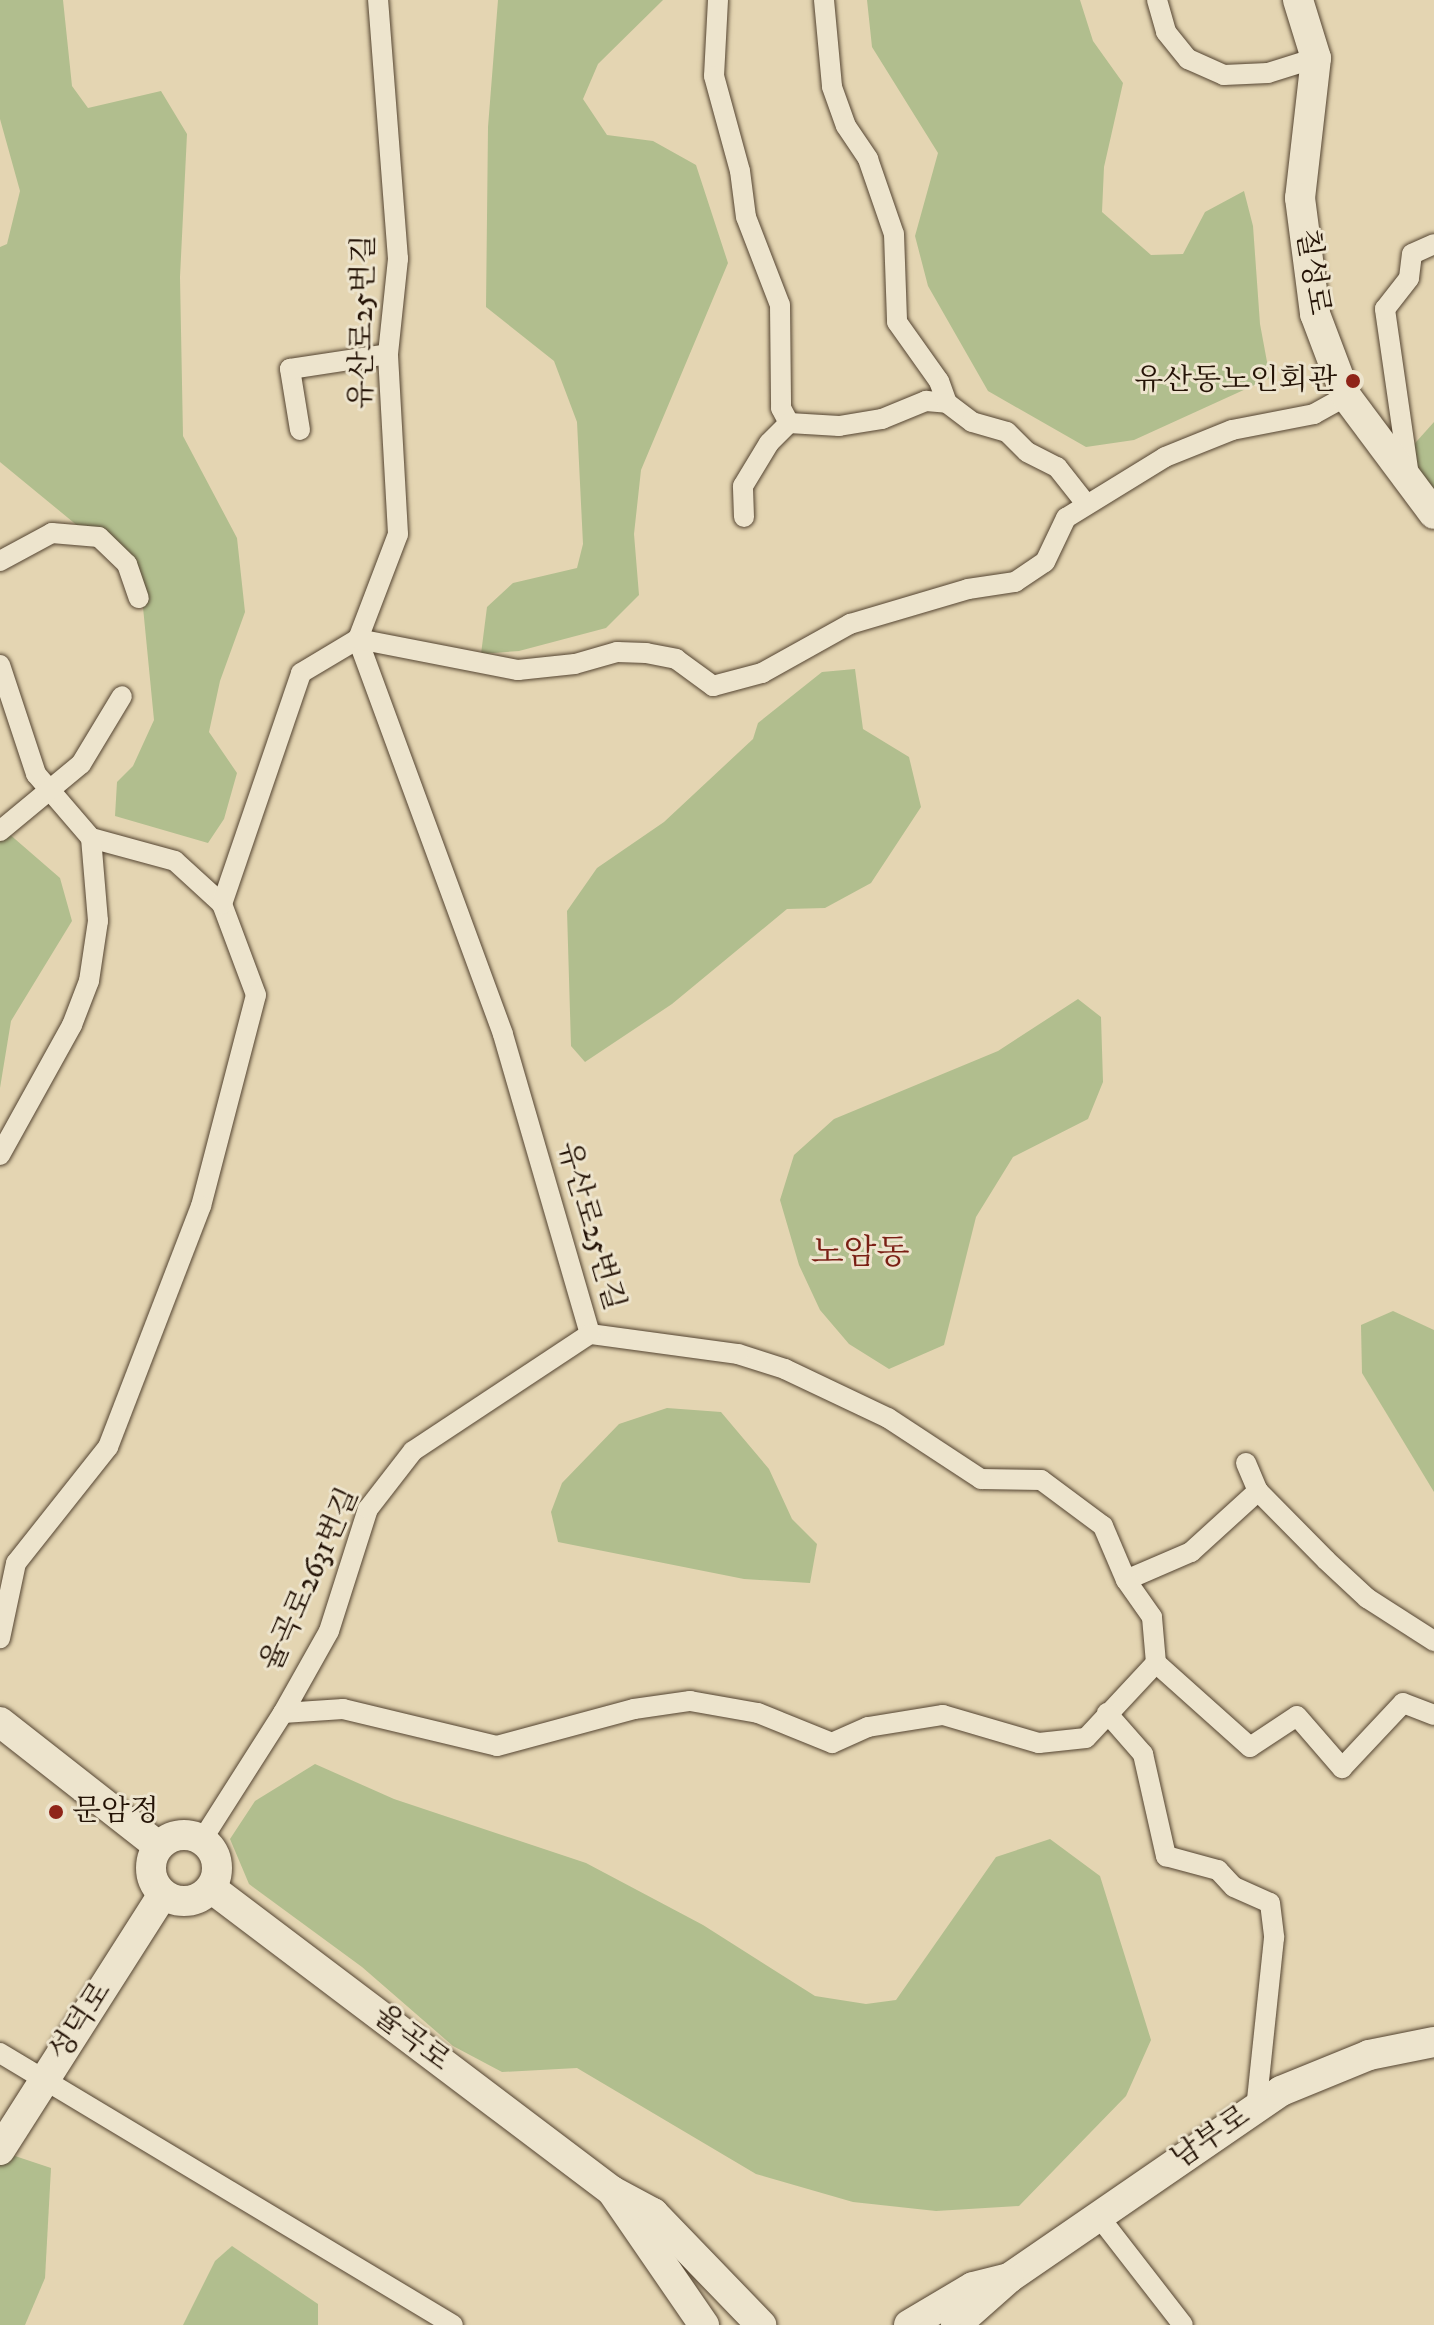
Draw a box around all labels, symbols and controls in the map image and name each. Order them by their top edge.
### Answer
street label: 칠성로 [1287,226,1337,318]
street label: 유산로25번길 [344,235,384,409]
place label: 유산동노인회관 [1134,363,1337,399]
marker: 유산동노인회관 [1344,372,1362,390]
street label: 유산로25번길 [549,1137,631,1315]
district label: 노암동 [811,1234,909,1274]
street label: 율곡로2631번길 [254,1482,368,1678]
place label: 문암정 [72,1794,159,1830]
marker: 문암정 [47,1803,65,1821]
street label: 성덕로 [42,1976,120,2068]
street label: 율곡로 [365,1998,457,2080]
street label: 남부로 [1165,2099,1257,2177]

